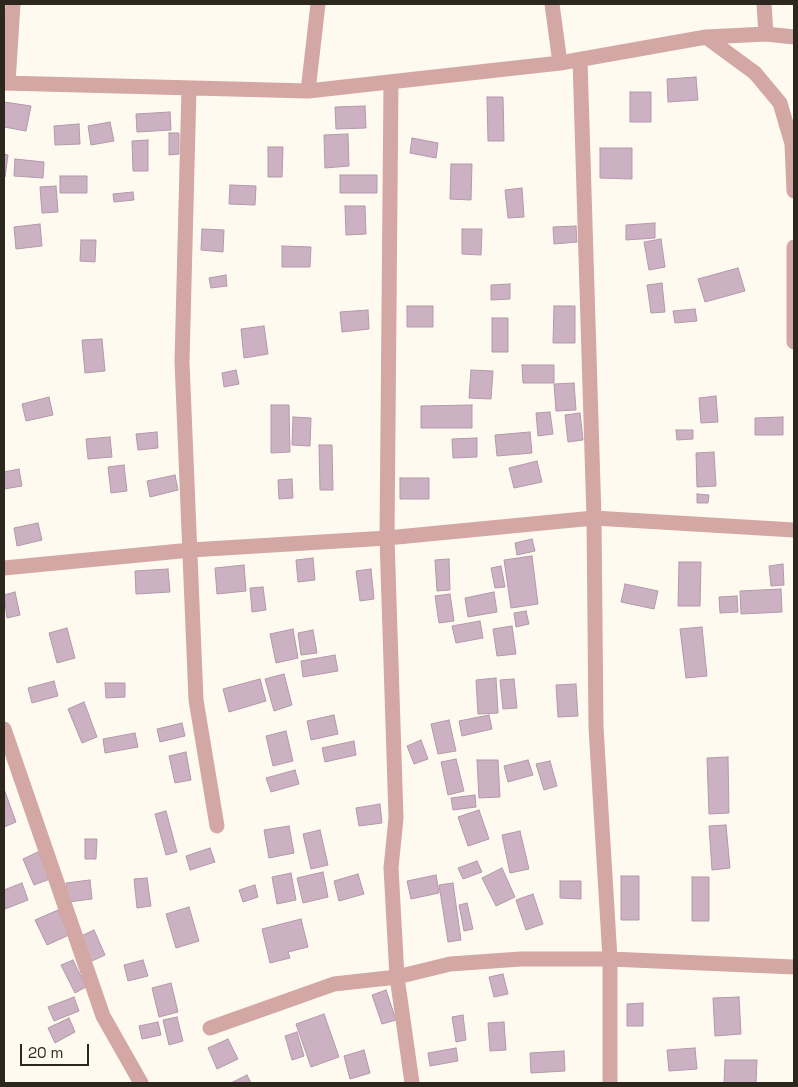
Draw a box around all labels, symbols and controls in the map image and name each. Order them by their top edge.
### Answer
scale bar [22,1034,91,1066]
text: 20 m [28,1043,63,1062]

